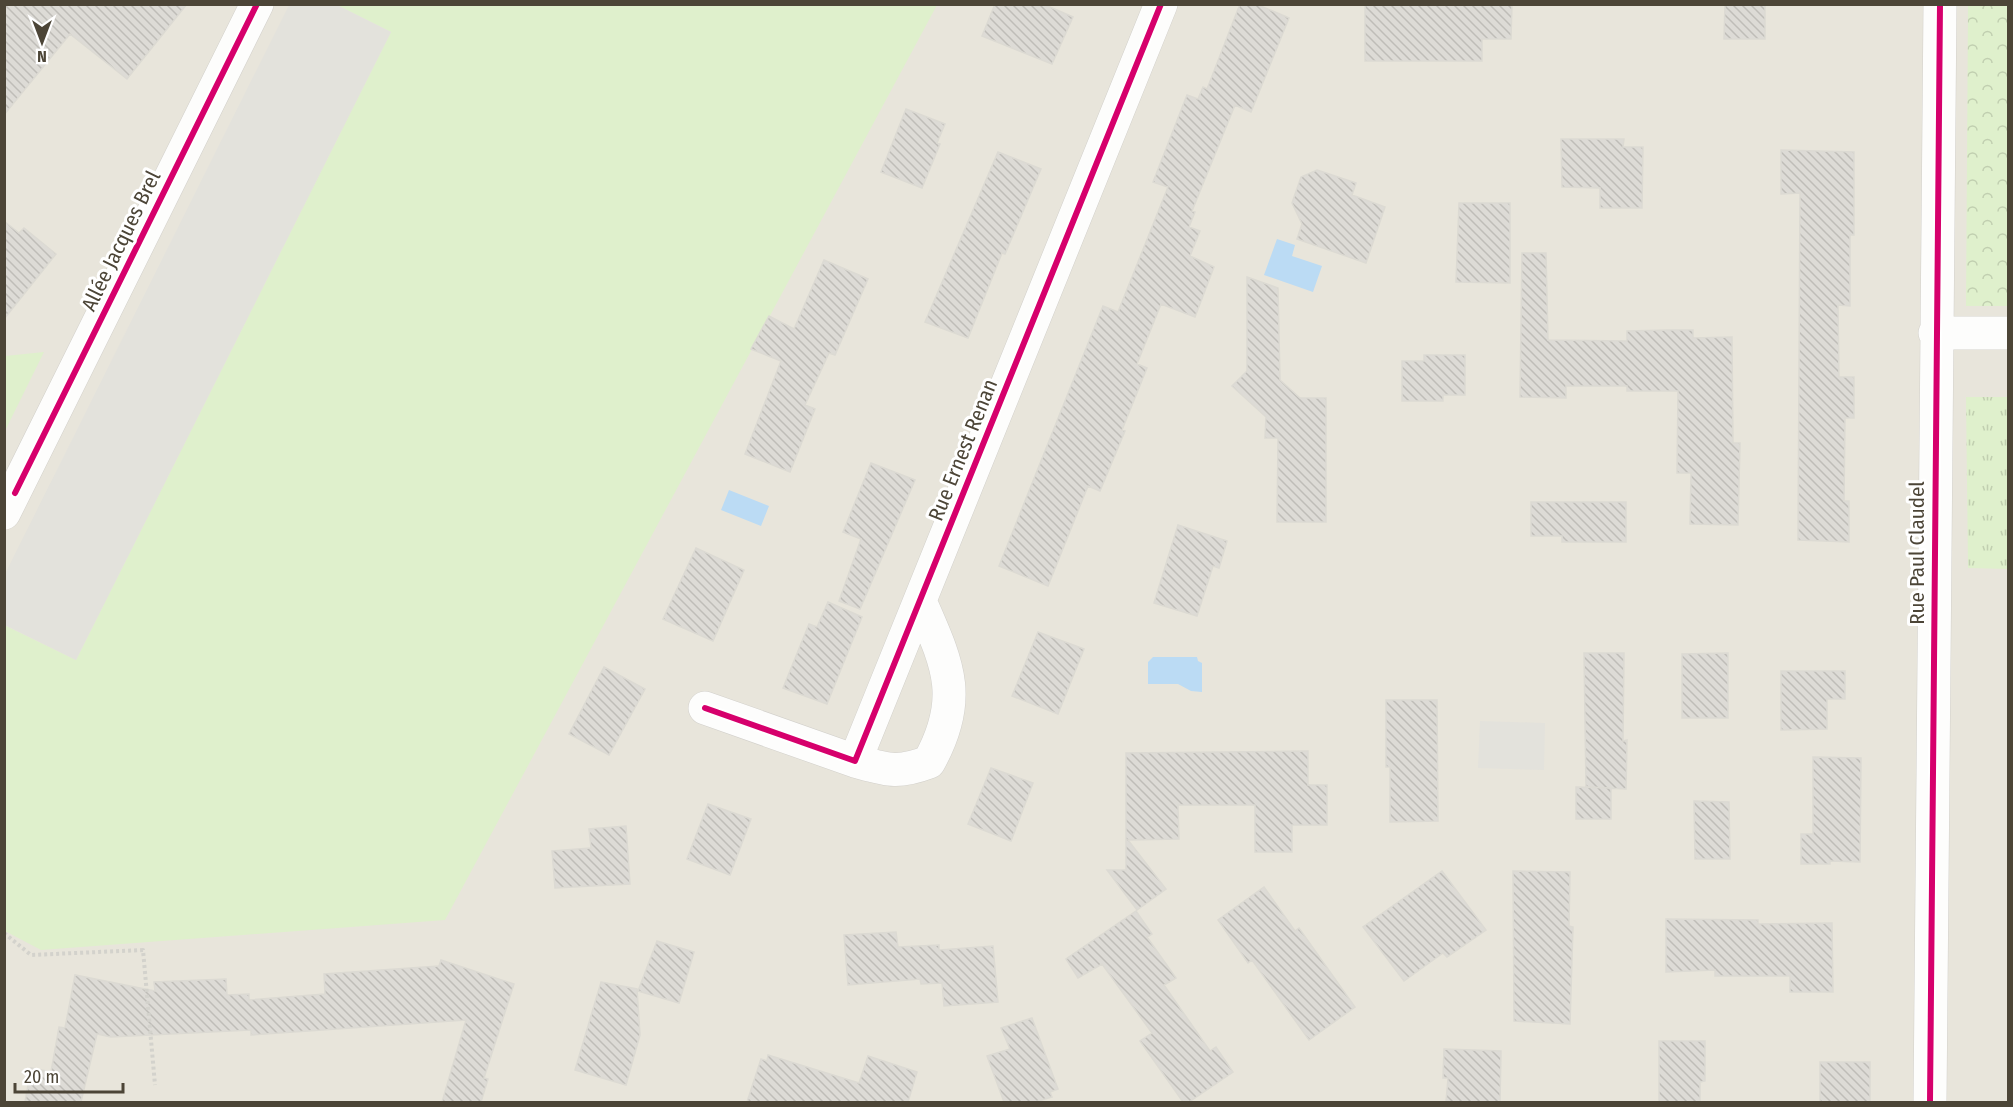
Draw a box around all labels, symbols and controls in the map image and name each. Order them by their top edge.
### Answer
north arrow [12,12,72,72]
text: N [37,47,47,66]
street label: Allée Jacques Brel [76,166,166,315]
street label: Rue Ernest Renan [923,375,1003,525]
street label: Rue Paul Claudel [1904,481,1930,625]
scale bar [15,1056,123,1094]
text: 20 m [24,1066,59,1088]

